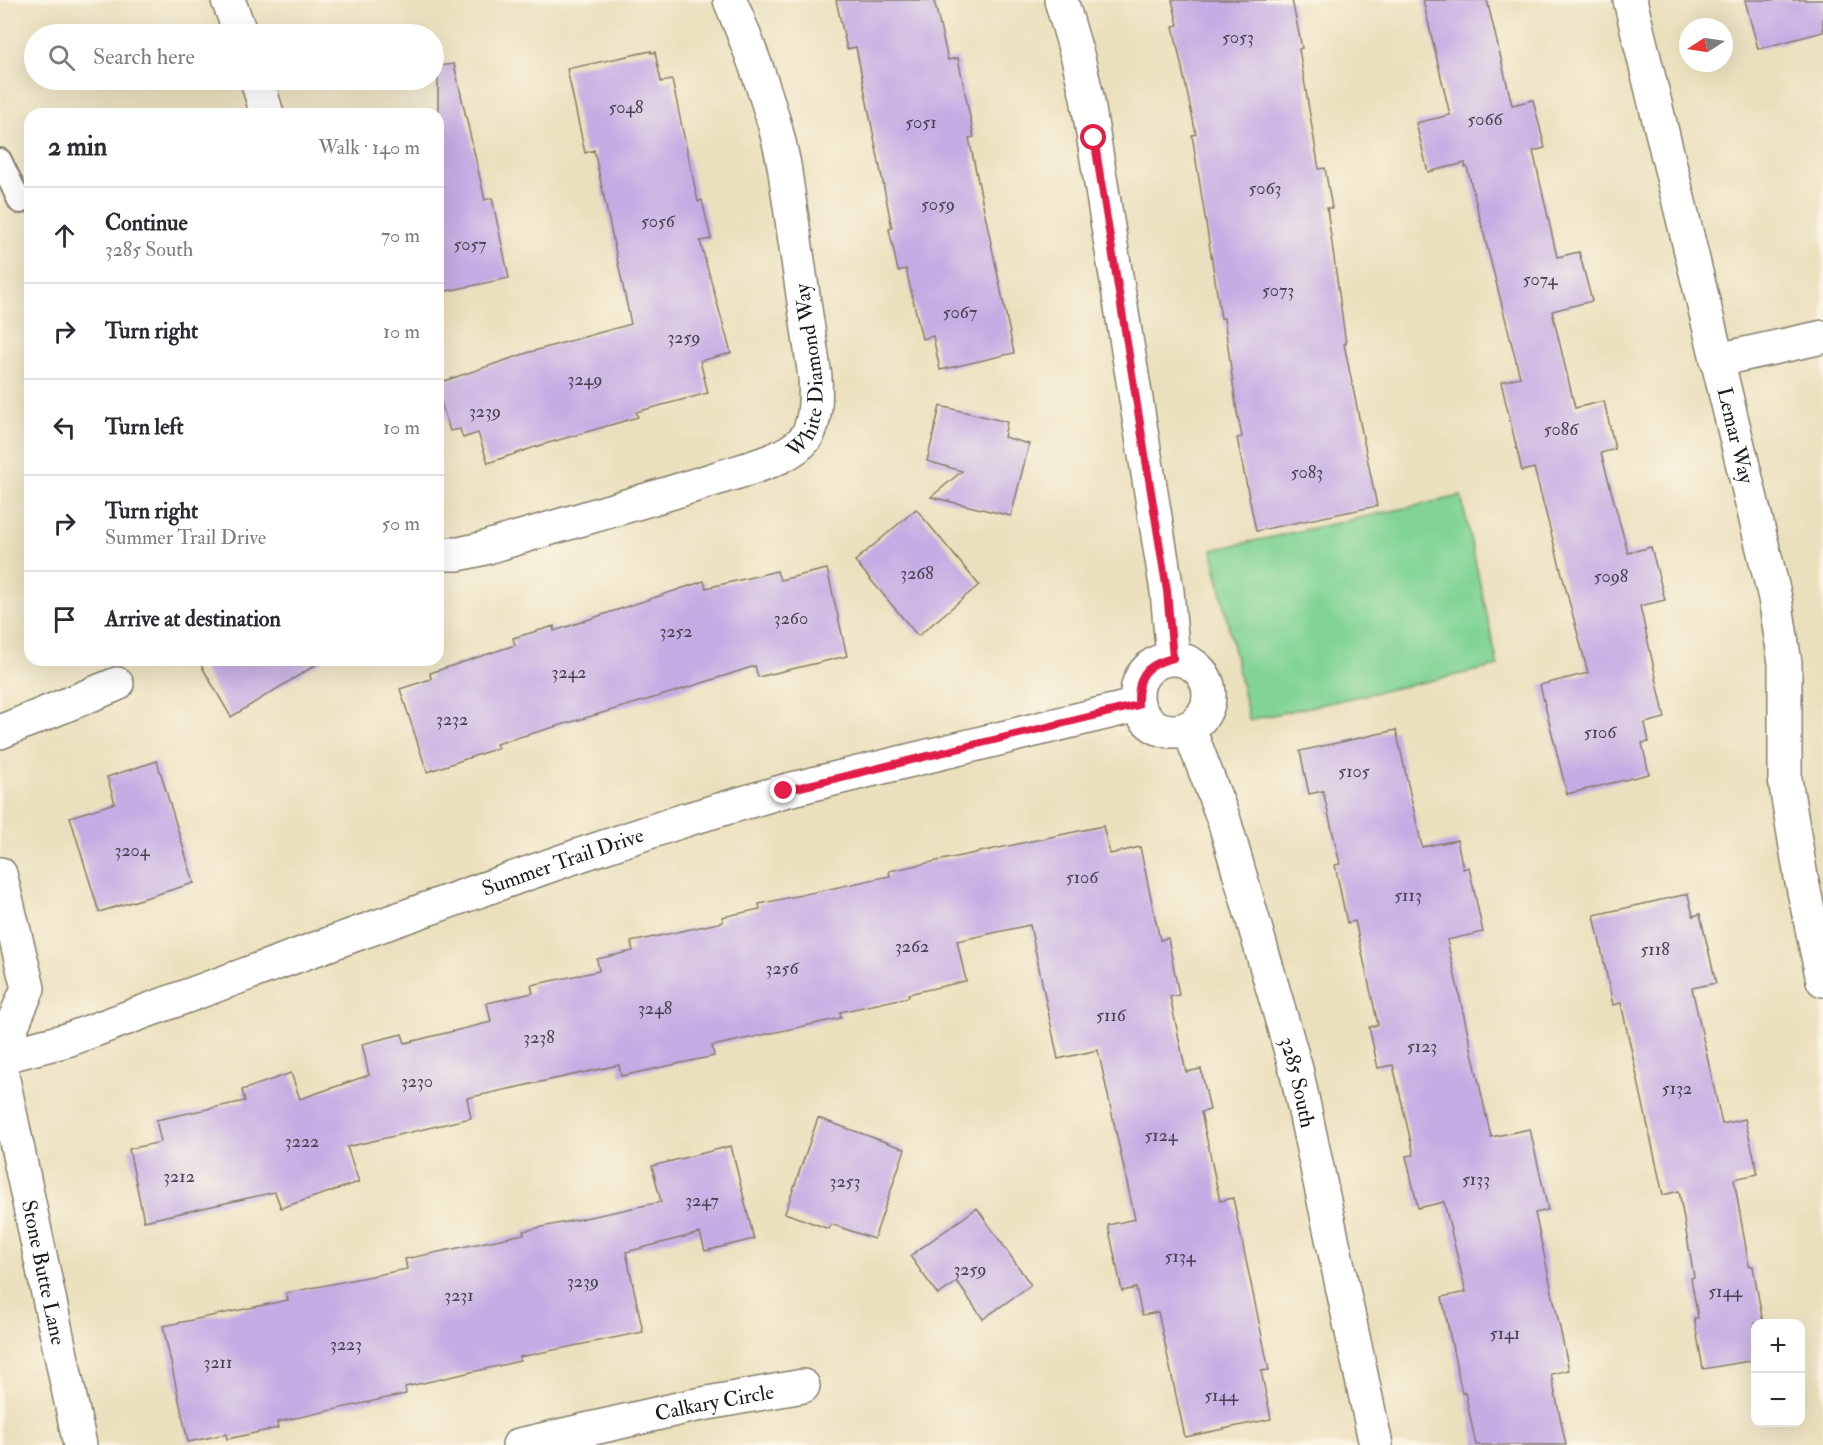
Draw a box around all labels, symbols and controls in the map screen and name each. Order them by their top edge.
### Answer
north arrow [1679,18,1733,72]
search box [24,24,444,90]
house number: 5053 [1222,26,1254,49]
icon: search [45,41,78,74]
text: Search here [93,43,195,71]
house number: 5048 [608,96,644,119]
house number: 5066 [1467,108,1503,131]
house number: 5051 [905,111,937,134]
route start [1080,124,1106,150]
text: 2 min [48,131,107,163]
text: Walk · 140 m [318,135,420,160]
house number: 5063 [1249,177,1281,200]
house number: 5059 [921,193,955,216]
text: Continue [105,209,188,237]
house number: 5056 [641,210,676,233]
icon: ahead [48,219,81,252]
text: 70 m [381,223,420,248]
house number: 5057 [453,233,487,256]
text: 3285 South [105,237,193,262]
house number: 5074 [1523,268,1559,291]
house number: 5073 [1262,279,1294,302]
street label: White Diamond Way [780,281,829,464]
house number: 5067 [943,301,977,324]
icon: right [48,315,81,348]
text: Turn right [105,317,198,345]
text: 10 m [383,319,420,344]
house number: 3259 [667,326,701,349]
house number: 3249 [568,368,602,391]
street label: Lemar Way [1711,384,1760,487]
house number: 3239 [469,400,501,423]
icon: left [48,411,81,444]
text: Turn left [105,413,184,441]
text: 10 m [383,415,420,440]
house number: 5086 [1544,418,1579,441]
house number: 5083 [1291,461,1323,484]
text: Turn right [105,497,198,525]
icon: right [48,507,81,540]
text: 50 m [381,511,420,536]
text: Summer Trail Drive [105,525,266,550]
house number: 3268 [900,562,934,585]
house number: 5098 [1594,565,1628,588]
icon: arrive [48,603,81,636]
text: Arrive at destination [105,605,281,633]
house number: 3260 [774,607,808,630]
house number: 3252 [660,620,692,643]
house number: 3242 [552,661,586,684]
house number: 3232 [436,708,468,731]
house number: 5106 [1584,721,1617,744]
house number: 5105 [1338,760,1370,783]
route end [770,777,796,803]
street label: Summer Trail Drive [478,821,647,902]
house number: 3204 [115,839,151,862]
house number: 5106 [1066,866,1099,889]
house number: 5113 [1394,884,1422,907]
house number: 3262 [895,935,929,958]
house number: 5118 [1640,938,1670,961]
house number: 3256 [766,957,799,980]
house number: 3248 [638,997,672,1020]
house number: 5116 [1096,1004,1127,1027]
house number: 3238 [523,1026,555,1049]
street label: 3285 South [1274,1034,1322,1130]
house number: 5123 [1407,1035,1437,1058]
house number: 3230 [401,1070,433,1093]
house number: 5132 [1662,1077,1692,1100]
house number: 5124 [1144,1124,1179,1147]
house number: 3222 [285,1130,319,1153]
house number: 3212 [163,1165,195,1188]
house number: 5133 [1462,1168,1490,1191]
house number: 3253 [830,1170,860,1193]
house number: 3247 [685,1189,719,1212]
street label: Stone Butte Lane [15,1198,72,1348]
house number: 5134 [1165,1245,1197,1268]
house number: 3259 [953,1258,987,1281]
house number: 3239 [567,1270,599,1293]
house number: 5144 [1708,1280,1743,1303]
house number: 3231 [444,1284,474,1307]
map controls [1751,1319,1805,1427]
button: + [1751,1319,1805,1373]
house number: 5141 [1490,1322,1520,1345]
house number: 3223 [330,1333,362,1356]
house number: 3211 [204,1351,232,1374]
button: − [1751,1373,1805,1427]
street label: Calkary Circle [652,1378,776,1427]
house number: 5144 [1204,1384,1239,1407]

